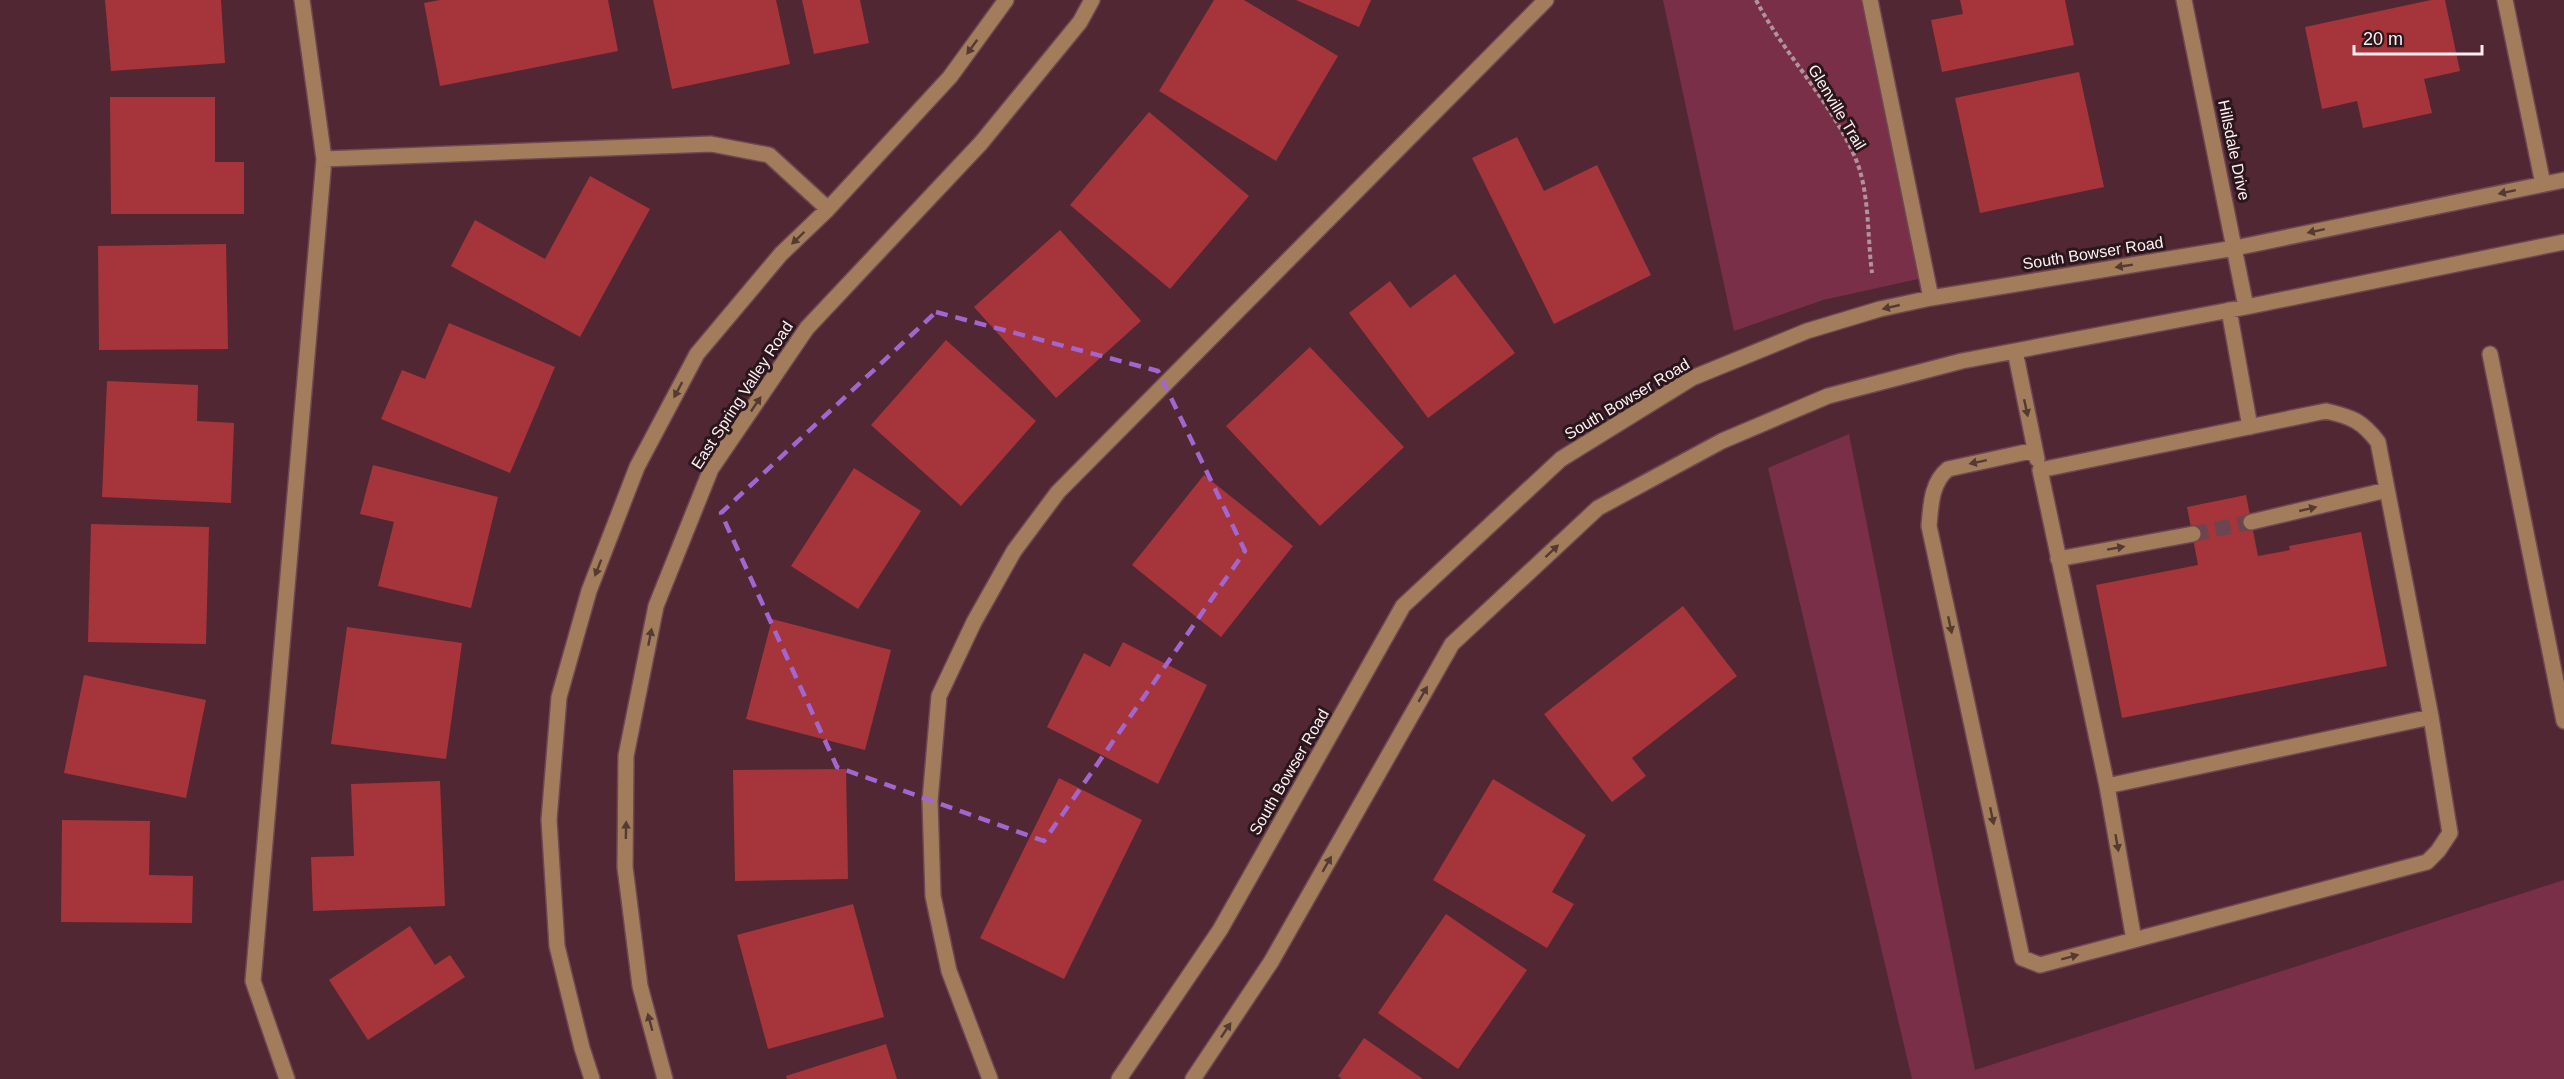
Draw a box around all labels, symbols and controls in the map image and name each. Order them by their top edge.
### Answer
scale bar [2354,18,2482,56]
text: 20 m [2363,29,2403,49]
one-way arrow [966,40,978,55]
street label: Glenville Trail [1805,61,1869,153]
street label: Hillsdale Drive [2215,98,2253,202]
one-way arrow [2497,188,2516,197]
one-way arrow [2306,227,2325,236]
one-way arrow [791,231,806,244]
street label: South Bowser Road [2021,233,2165,273]
one-way arrow [2114,262,2133,271]
one-way arrow [1881,303,1900,312]
street label: East Spring Valley Road [688,318,796,472]
street label: South Bowser Road [1562,355,1692,443]
one-way arrow [673,382,683,399]
one-way arrow [750,396,761,412]
one-way arrow [2022,399,2031,418]
one-way arrow [1969,458,1987,468]
one-way arrow [2299,503,2317,513]
one-way arrow [2107,543,2126,552]
one-way arrow [1545,544,1559,558]
one-way arrow [593,559,603,577]
one-way arrow [1946,616,1955,635]
one-way arrow [646,627,655,646]
one-way arrow [1418,686,1429,702]
street label: South Bowser Road [1246,706,1332,838]
one-way arrow [1987,807,1997,825]
one-way arrow [621,820,631,839]
one-way arrow [2113,834,2122,853]
one-way arrow [1322,855,1332,872]
one-way arrow [2061,952,2079,962]
one-way arrow [645,1013,654,1031]
one-way arrow [1220,1023,1232,1039]

